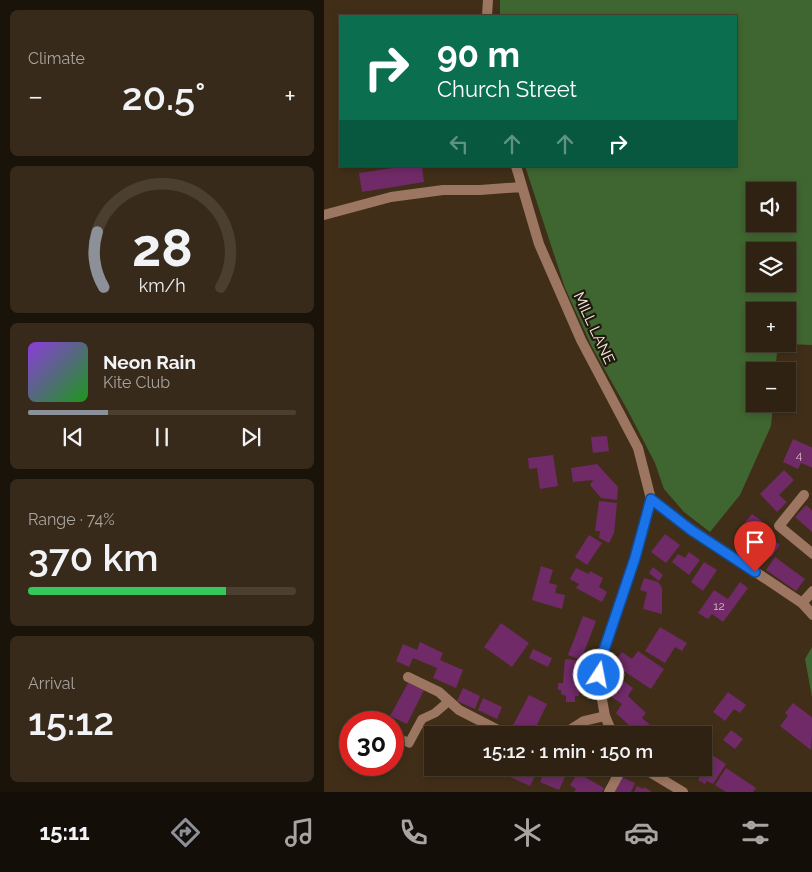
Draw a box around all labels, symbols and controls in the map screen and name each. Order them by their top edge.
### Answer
text: 90 m [437,34,520,75]
icon: right [354,35,419,100]
text: Climate [28,49,85,68]
text: 20.5° [122,74,206,119]
text: Church Street [437,76,577,102]
text: − [28,80,43,113]
text: + [284,80,296,113]
icon: left [445,130,473,158]
icon: ahead [498,130,526,158]
icon: ahead [551,130,579,158]
icon: right [604,130,632,158]
map controls [746,182,796,412]
button: sound [746,182,796,232]
text: 28 [132,217,192,278]
button: layers [746,242,796,292]
text: km/h [138,275,186,296]
street label: MILL LANE [569,289,619,367]
button: + [746,302,796,352]
text: Neon Rain [103,351,196,373]
button: − [746,362,796,412]
text: Kite Club [103,373,170,392]
icon: previous [59,423,87,451]
icon: pause [148,423,176,451]
icon: next [237,423,265,451]
house number: 4 [796,448,803,462]
text: Range · 74% [28,510,115,529]
pin [734,521,776,572]
icon: arrive [741,528,769,556]
text: 370 km [28,535,158,580]
house number: 12 [713,599,725,613]
position arrow [572,648,624,700]
text: Arrival [28,674,75,693]
text: 15:12 [28,699,114,744]
speed limit sign: 30 [339,711,404,776]
text: 15:12 · 1 min · 150 m [483,740,653,762]
icon: directions [168,815,203,850]
icon: music [282,815,317,850]
icon: phone [396,815,431,850]
icon: climate [510,815,545,850]
icon: car [624,815,659,850]
icon: filters [738,815,773,850]
text: 15:11 [39,819,90,845]

